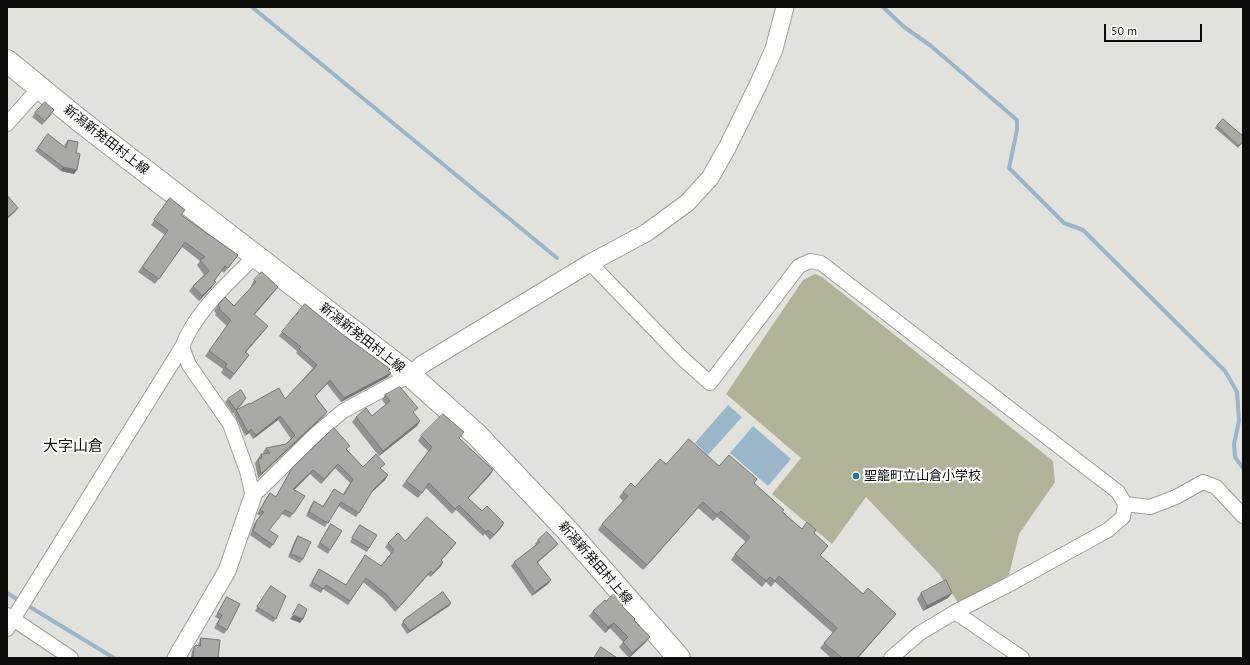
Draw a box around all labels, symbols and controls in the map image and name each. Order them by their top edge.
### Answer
scale bar [1106,16,1204,42]
text: 50 m [1111,23,1137,38]
street label: 新潟新発田村上線 [60,102,152,178]
street label: 新潟新発田村上線 [316,300,408,376]
district label: 大字山倉 [43,438,103,456]
place label: 聖籠町立山倉小学校 [864,468,981,484]
marker: 聖籠町立山倉小学校 [851,471,861,481]
street label: 新潟新発田村上線 [555,519,635,607]

